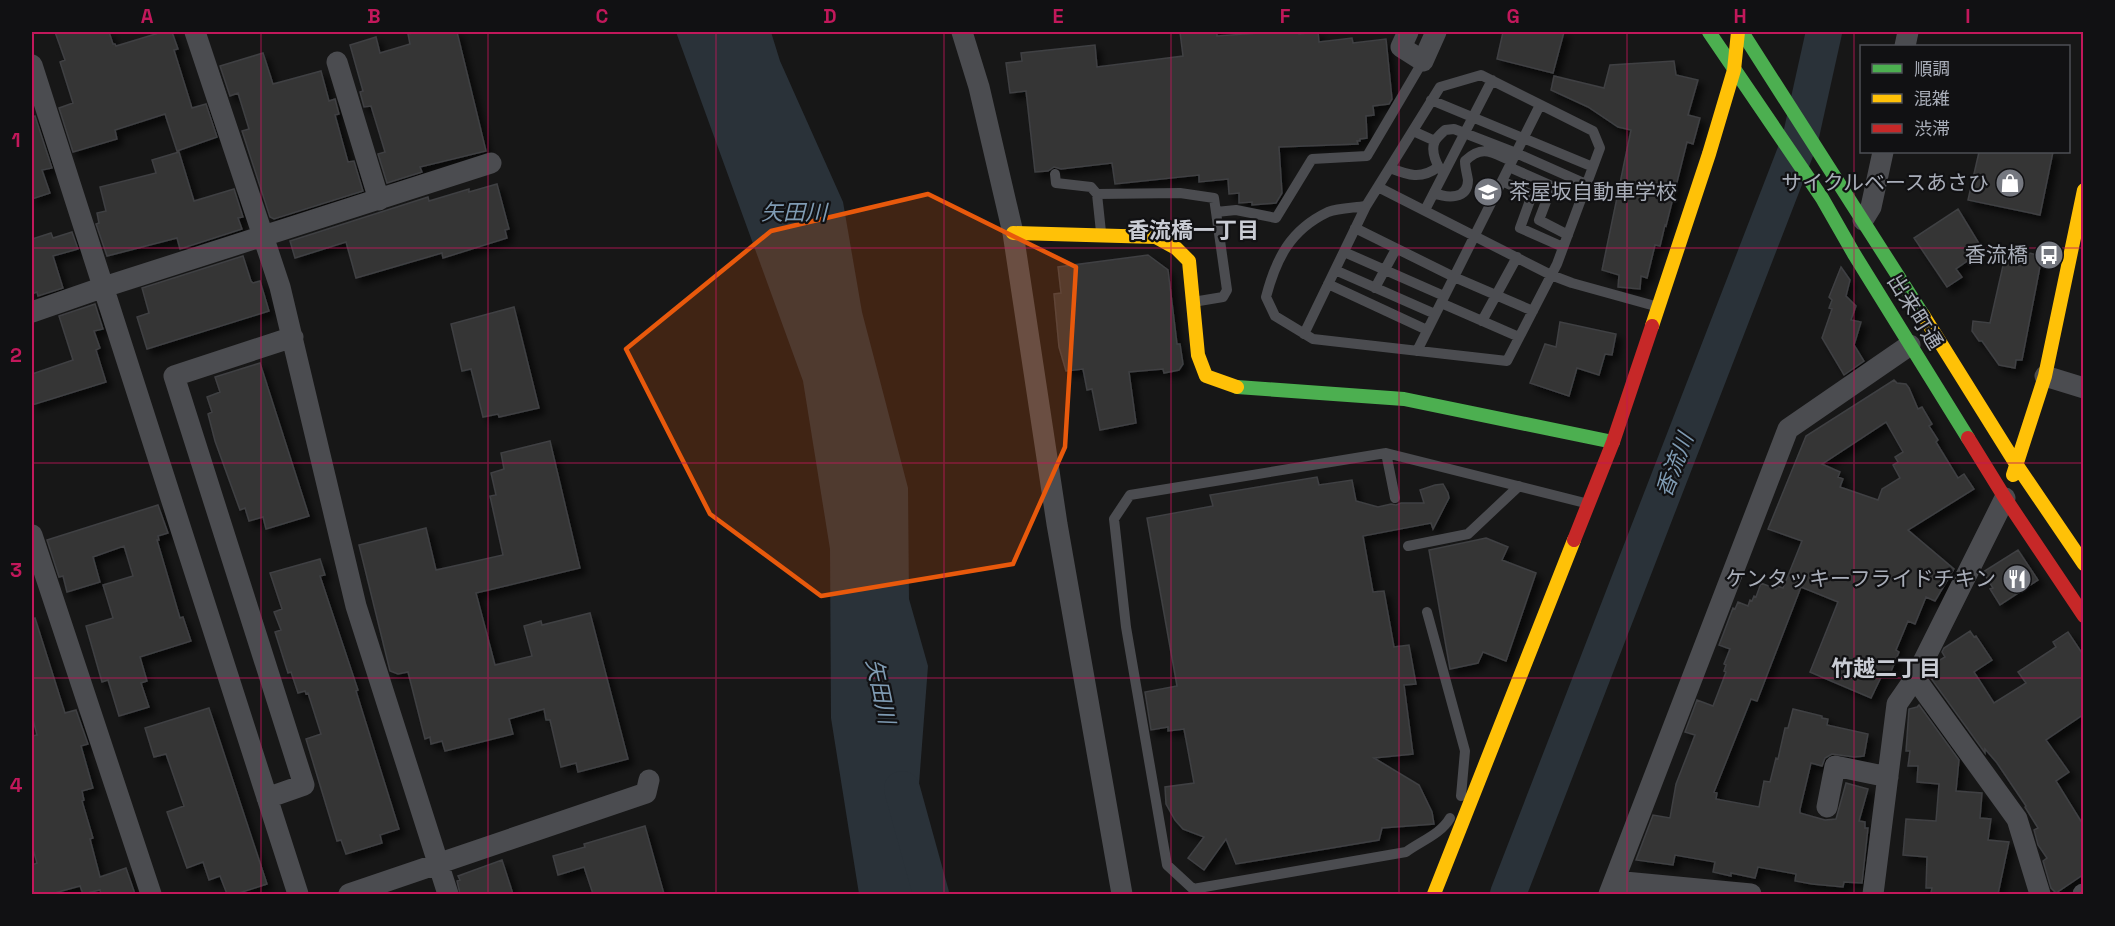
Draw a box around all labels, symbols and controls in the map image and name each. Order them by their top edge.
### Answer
text: A [141,3,154,29]
text: B [367,3,381,29]
text: C [596,3,609,29]
text: D [823,3,837,29]
text: E [1052,3,1064,29]
text: F [1280,3,1291,29]
text: G [1506,3,1520,29]
text: H [1733,3,1747,29]
text: I [1965,3,1971,29]
legend [1860,45,2070,153]
text: 順調 [1914,57,1950,80]
text: 混雑 [1914,87,1950,110]
text: 渋滞 [1914,117,1950,140]
text: 1 [11,127,21,153]
shop icon: サイクルベースあさひ [1994,167,2026,199]
place label: サイクルベースあさひ [1781,169,1989,196]
school or university icon: 茶屋坂自動車学校 [1472,176,1504,208]
place label: 茶屋坂自動車学校 [1509,178,1677,205]
water label: 矢田川 [761,198,829,226]
district label: 香流橋一丁目 [1127,216,1259,244]
bus stop icon: 香流橋 [2033,239,2065,271]
place label: 香流橋 [1965,241,2028,268]
street label: 出来町通 [1882,269,1949,355]
text: 2 [10,342,22,368]
water label: 香流川 [1649,427,1700,501]
text: 3 [10,557,22,583]
restaurant icon: ケンタッキーフライドチキン [2001,563,2033,595]
place label: ケンタッキーフライドチキン [1726,565,1996,592]
district label: 竹越二丁目 [1831,654,1941,682]
water label: 矢田川 [860,656,902,728]
text: 4 [10,772,23,798]

